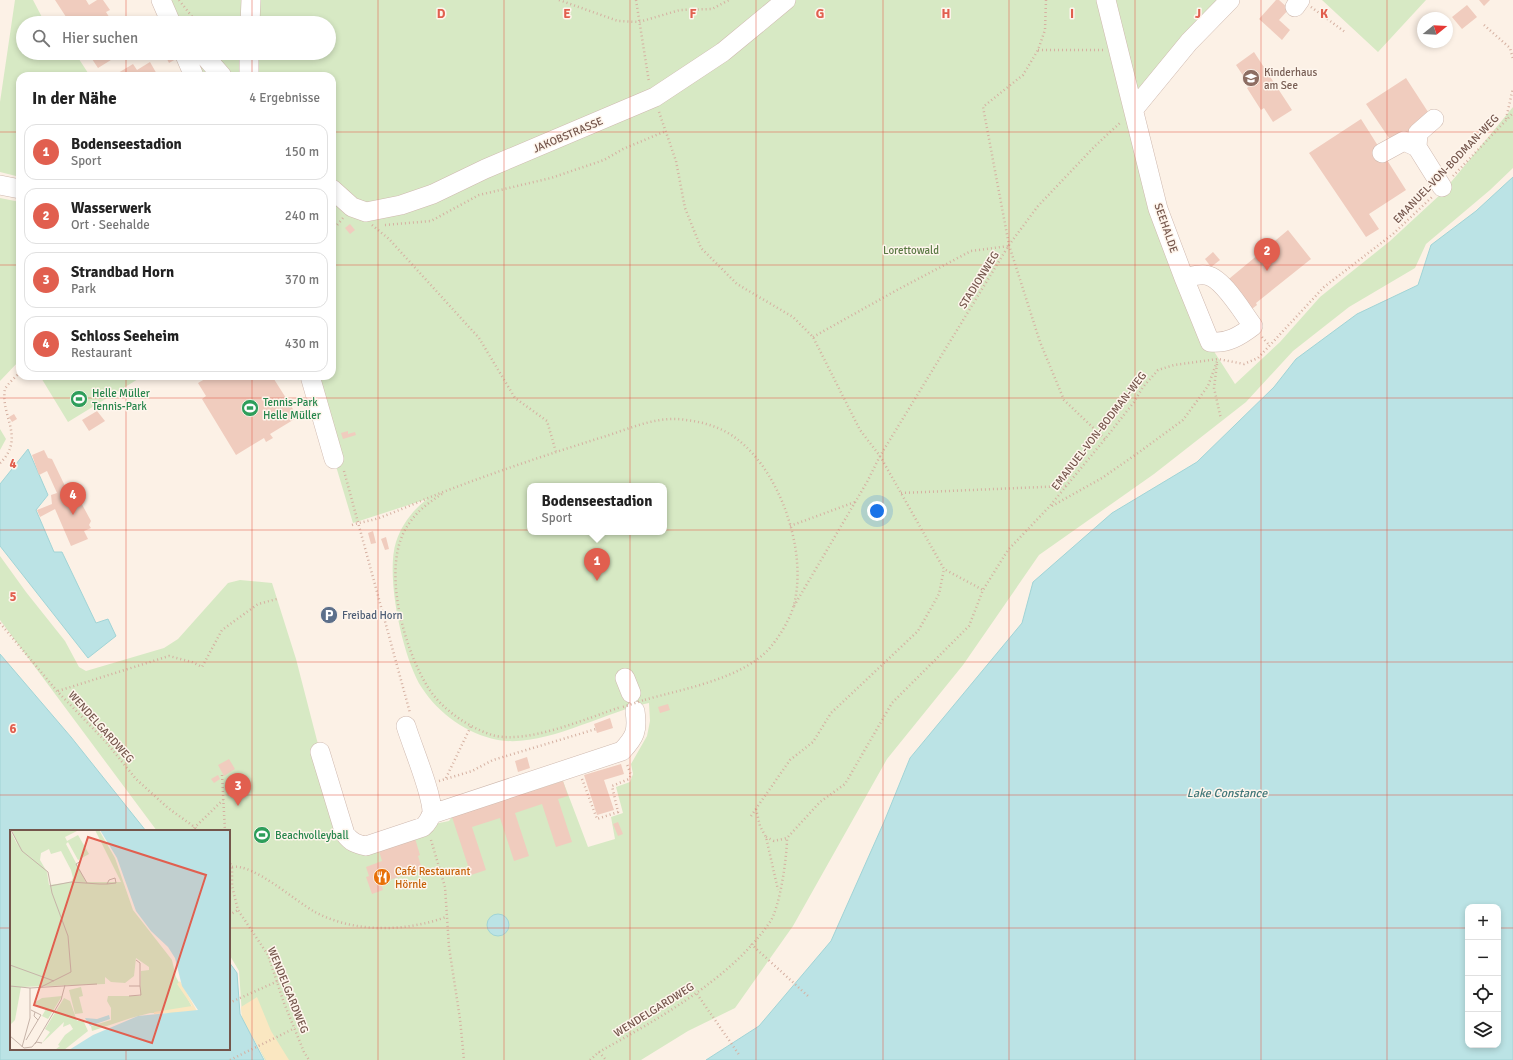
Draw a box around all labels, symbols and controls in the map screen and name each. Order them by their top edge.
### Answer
text: D [437,6,446,22]
text: E [563,6,571,22]
text: F [690,6,697,22]
text: G [816,6,824,22]
text: H [942,6,950,22]
text: I [1070,6,1074,22]
text: J [1195,6,1201,22]
text: K [1320,6,1328,22]
north arrow [1417,12,1453,48]
search box [16,16,336,60]
icon: search [30,27,52,49]
text: Hier suchen [62,29,138,47]
place label: Kinderhaus am See [1264,66,1318,92]
school or university icon: Kinderhaus am See [1241,68,1261,88]
text: In der Nähe [32,88,117,109]
text: 4 Ergebnisse [249,90,320,106]
street label: EMANUEL-VON-BODMAN-WEG [1390,112,1502,226]
street label: JAKOBSTRASSE [531,114,605,156]
text: Bodenseestadion [71,135,182,153]
text: 1 [42,144,50,160]
text: 150 m [285,144,319,160]
text: Sport [71,153,101,169]
text: Wasserwerk [71,199,151,217]
street label: SEEHALDE [1151,201,1181,255]
text: 2 [42,208,50,224]
text: 240 m [285,208,319,224]
text: Ort · Seehalde [71,217,150,233]
pin: 2 [1254,238,1280,271]
park label: Lorettowald [883,244,939,257]
street label: STADIONWEG [956,249,1002,311]
text: Strandbad Horn [71,263,174,281]
text: 3 [42,272,50,288]
text: 370 m [285,272,319,288]
text: Park [71,281,96,297]
text: Schloss Seeheim [71,327,179,345]
text: 4 [42,336,50,352]
text: 430 m [285,336,319,352]
text: Restaurant [71,345,132,361]
street label: EMANUEL-VON-BODMAN-WEG [1049,369,1149,493]
place label: Helle Müller Tennis-Park [92,387,150,413]
sports icon: Helle Müller Tennis-Park [69,389,89,409]
place label: Tennis-Park Helle Müller [263,396,321,422]
sports icon: Tennis-Park Helle Müller [240,398,260,418]
text: 4 [9,456,17,472]
pin: 4 [60,482,86,515]
popup [527,483,667,535]
text: Bodenseestadion [542,492,652,510]
your location [867,501,887,521]
text: Sport [542,510,572,526]
pin: 1 [584,548,610,581]
text: 5 [9,589,17,605]
parking icon: Freibad Horn [319,605,339,625]
place label: Freibad Horn [342,609,403,622]
street label: WENDELGARDWEG [65,688,137,766]
text: 6 [9,721,17,737]
pin: 3 [225,773,251,806]
water label: Lake Constance [1187,786,1268,801]
sports icon: Beachvolleyball [252,825,272,845]
place label: Beachvolleyball [275,829,349,842]
inset map [10,830,230,1050]
place label: Café Restaurant Hörnle [395,865,470,891]
restaurant icon: Café Restaurant Hörnle [372,867,392,887]
map controls [1465,904,1501,1048]
button: + [1465,904,1501,940]
button: − [1465,940,1501,976]
street label: WENDELGARDWEG [265,945,311,1035]
button: locate [1465,976,1501,1012]
street label: WENDELGARDWEG [612,980,696,1040]
button: layers [1465,1012,1501,1048]

